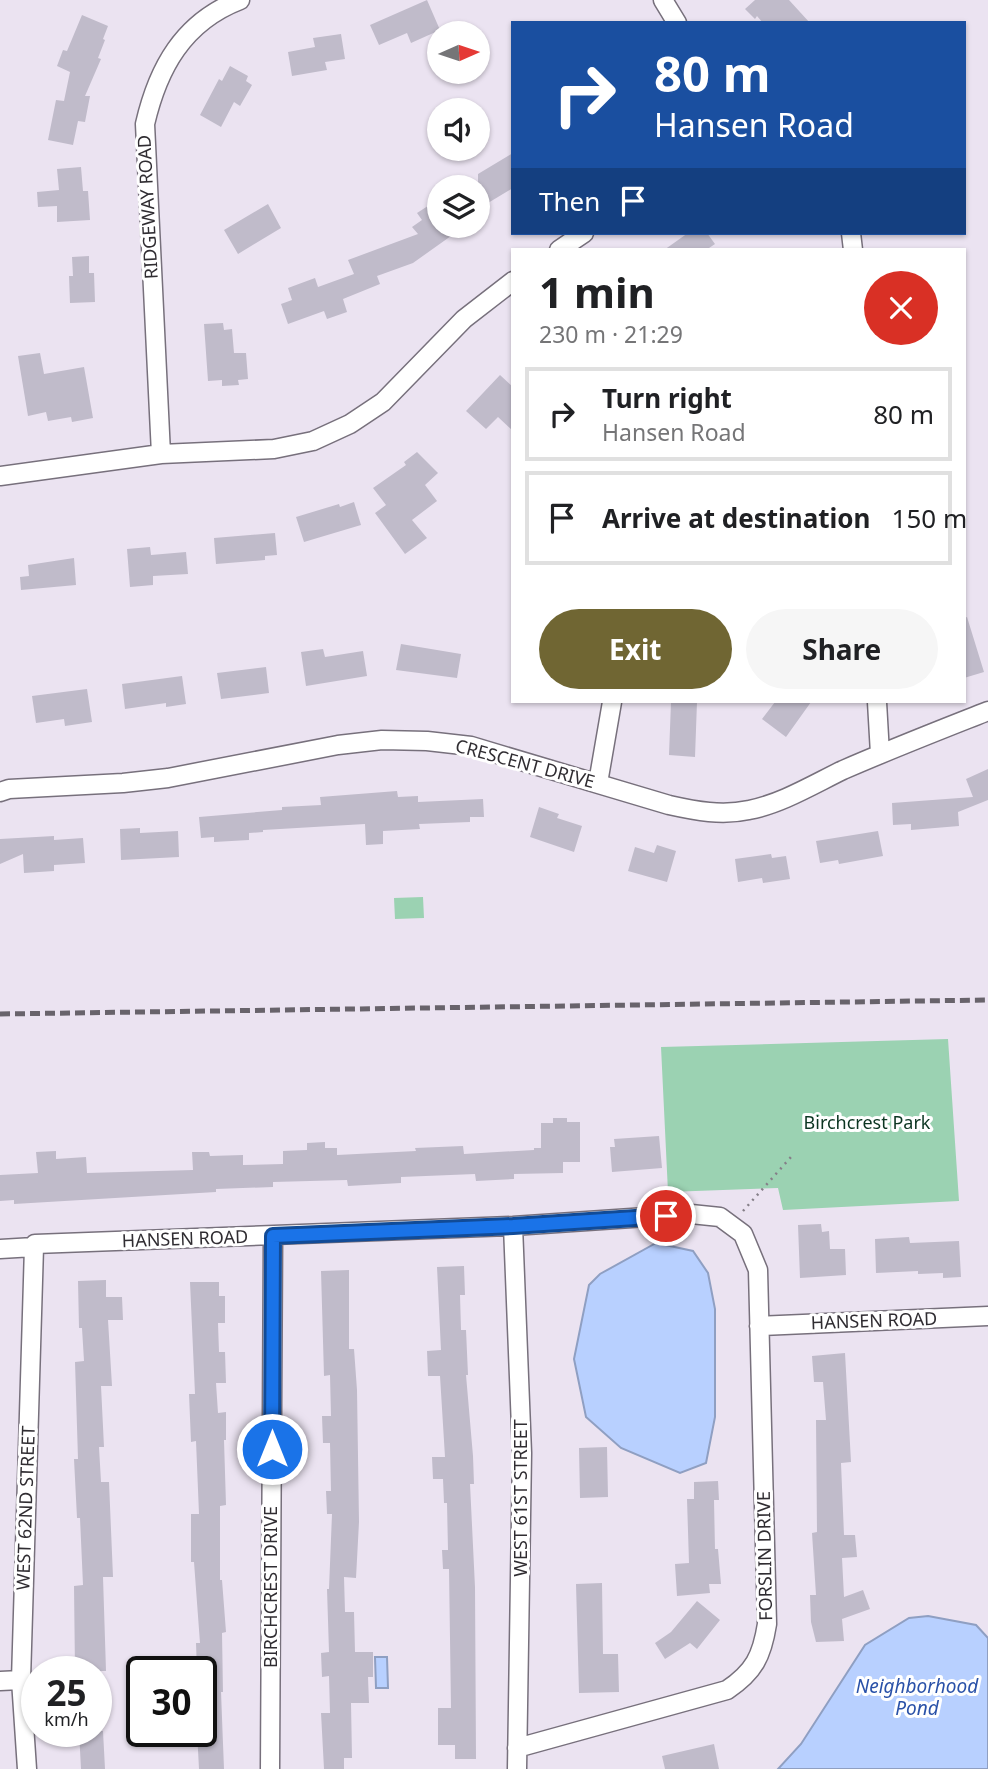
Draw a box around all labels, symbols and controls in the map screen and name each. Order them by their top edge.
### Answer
north arrow [427,21,490,84]
map controls [427,21,490,238]
text: 80 m [654,40,771,106]
icon: right [539,49,630,140]
button: sound [427,98,490,161]
text: Hansen Road [654,103,854,146]
street label: RIDGEWAY ROAD [131,134,163,280]
button: layers [427,175,490,238]
icon: arrive [614,182,652,220]
text: Then [539,183,600,219]
text: 1 min [539,263,655,320]
button: close [864,271,938,345]
text: 230 m · 21:29 [539,318,683,350]
text: Turn right [602,380,732,416]
icon: right [543,395,581,433]
text: 80 m [873,396,934,432]
text: Hansen Road [602,416,746,448]
icon: arrive [543,499,581,537]
text: Arrive at destination [602,500,871,536]
text: 150 m [892,500,967,536]
button: Exit [539,609,732,689]
button: Share [746,609,938,689]
street label: CRESCENT DRIVE [453,733,598,793]
park label: Birchcrest Park [804,1110,931,1134]
pin [636,1186,696,1246]
icon: arrive [647,1197,685,1235]
street label: HANSEN ROAD [121,1224,249,1252]
street label: HANSEN ROAD [810,1306,938,1334]
position arrow [235,1412,309,1486]
street label: WEST 61ST STREET [508,1419,532,1577]
street label: WEST 62ND STREET [10,1425,40,1591]
street label: FORSLIN DRIVE [751,1491,777,1621]
street label: BIRCHCREST DRIVE [258,1506,282,1668]
speed limit sign: 30 [126,1656,217,1747]
text: 25 [46,1669,87,1716]
water label: Neighborhood Pond [856,1673,979,1721]
text: km/h [44,1707,89,1731]

